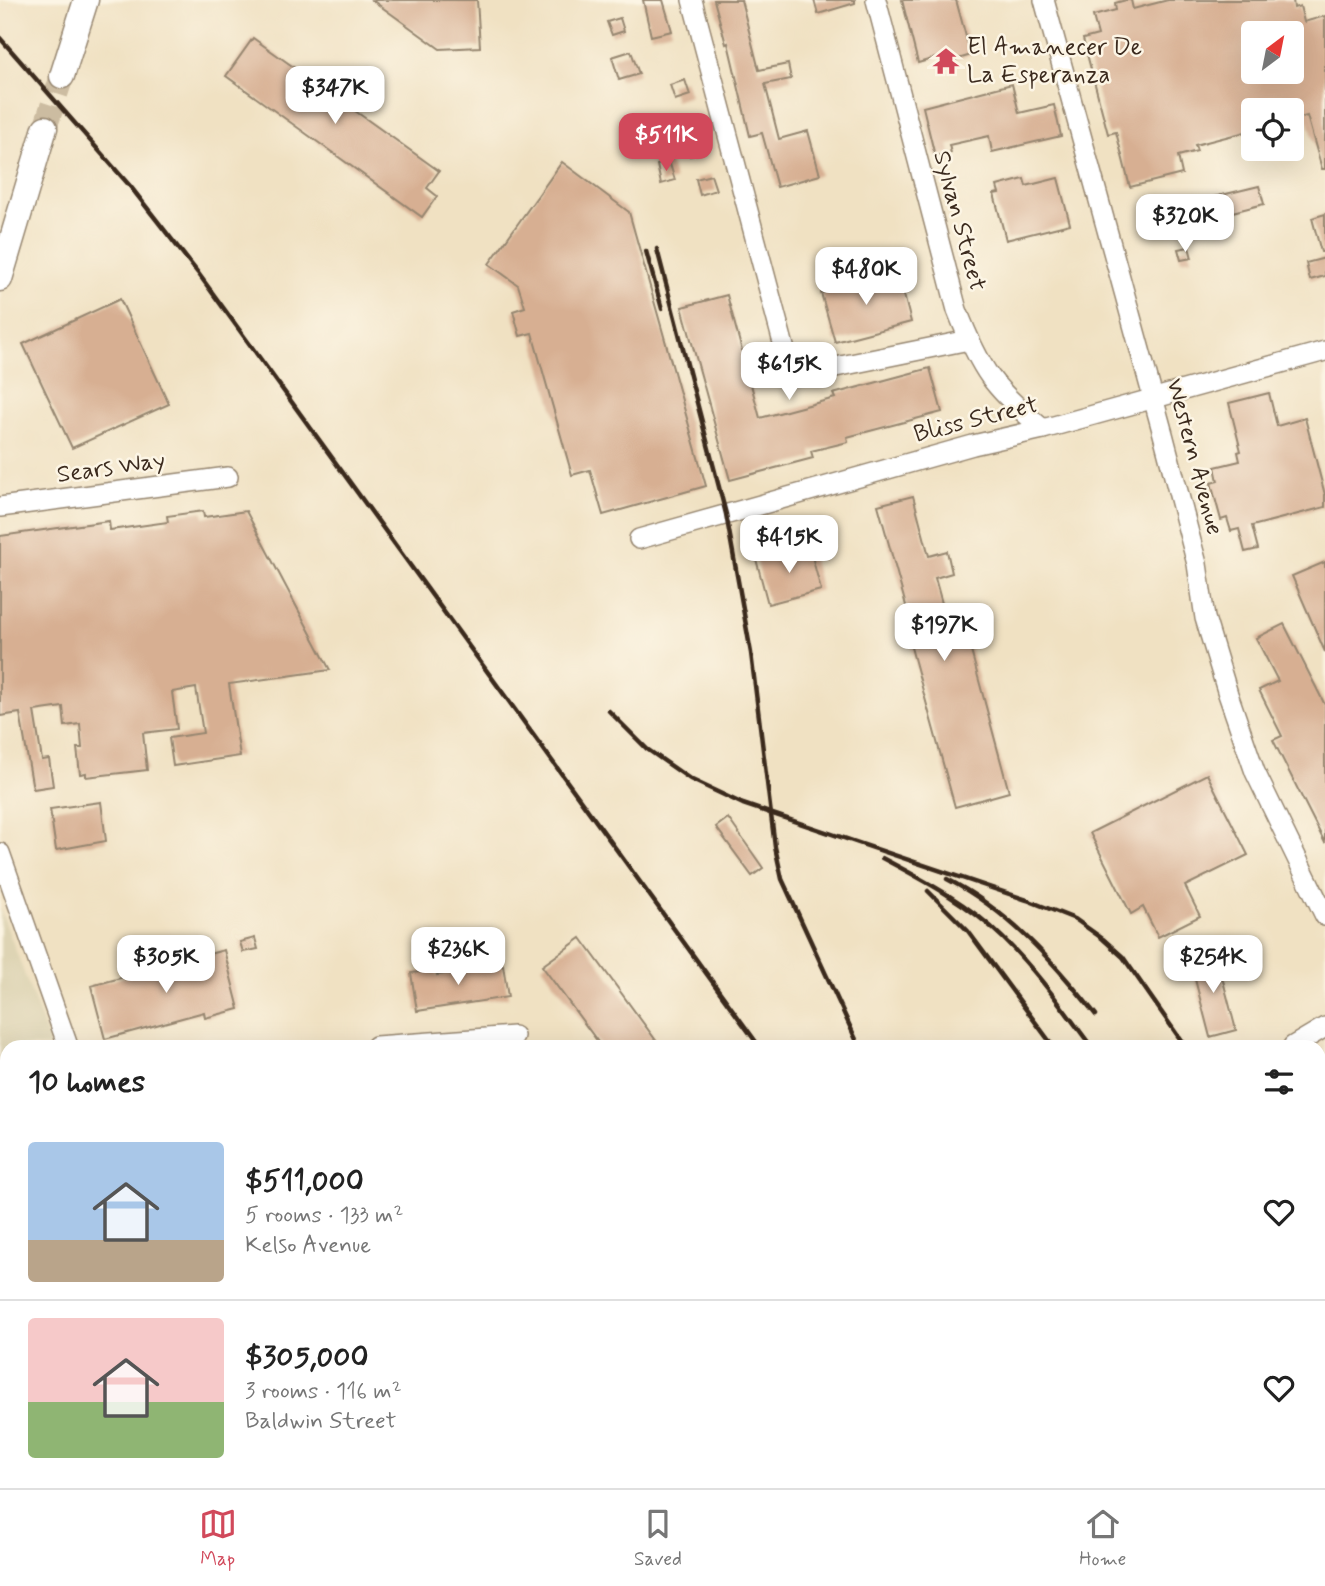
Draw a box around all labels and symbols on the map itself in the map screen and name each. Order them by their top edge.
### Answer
north arrow [1241,21,1304,84]
place label: El Amanecer De La Esperanza [967,32,1142,91]
temple icon: El Amanecer De La Esperanza [931,46,961,76]
pin: $347K [286,66,384,126]
pin: $511K [617,114,715,173]
street label: Sylvan Street [925,148,993,294]
pin: $320K [1136,194,1234,254]
pin: $480K [817,247,915,307]
pin: $615K [740,342,838,402]
street label: Western Avenue [1158,375,1230,539]
street label: Bliss Street [911,390,1041,450]
street label: Sears Way [55,445,167,491]
pin: $415K [740,516,838,575]
pin: $197K [895,604,993,663]
pin: $236K [409,928,507,987]
pin: $305K [117,936,215,995]
pin: $254K [1164,936,1262,995]

